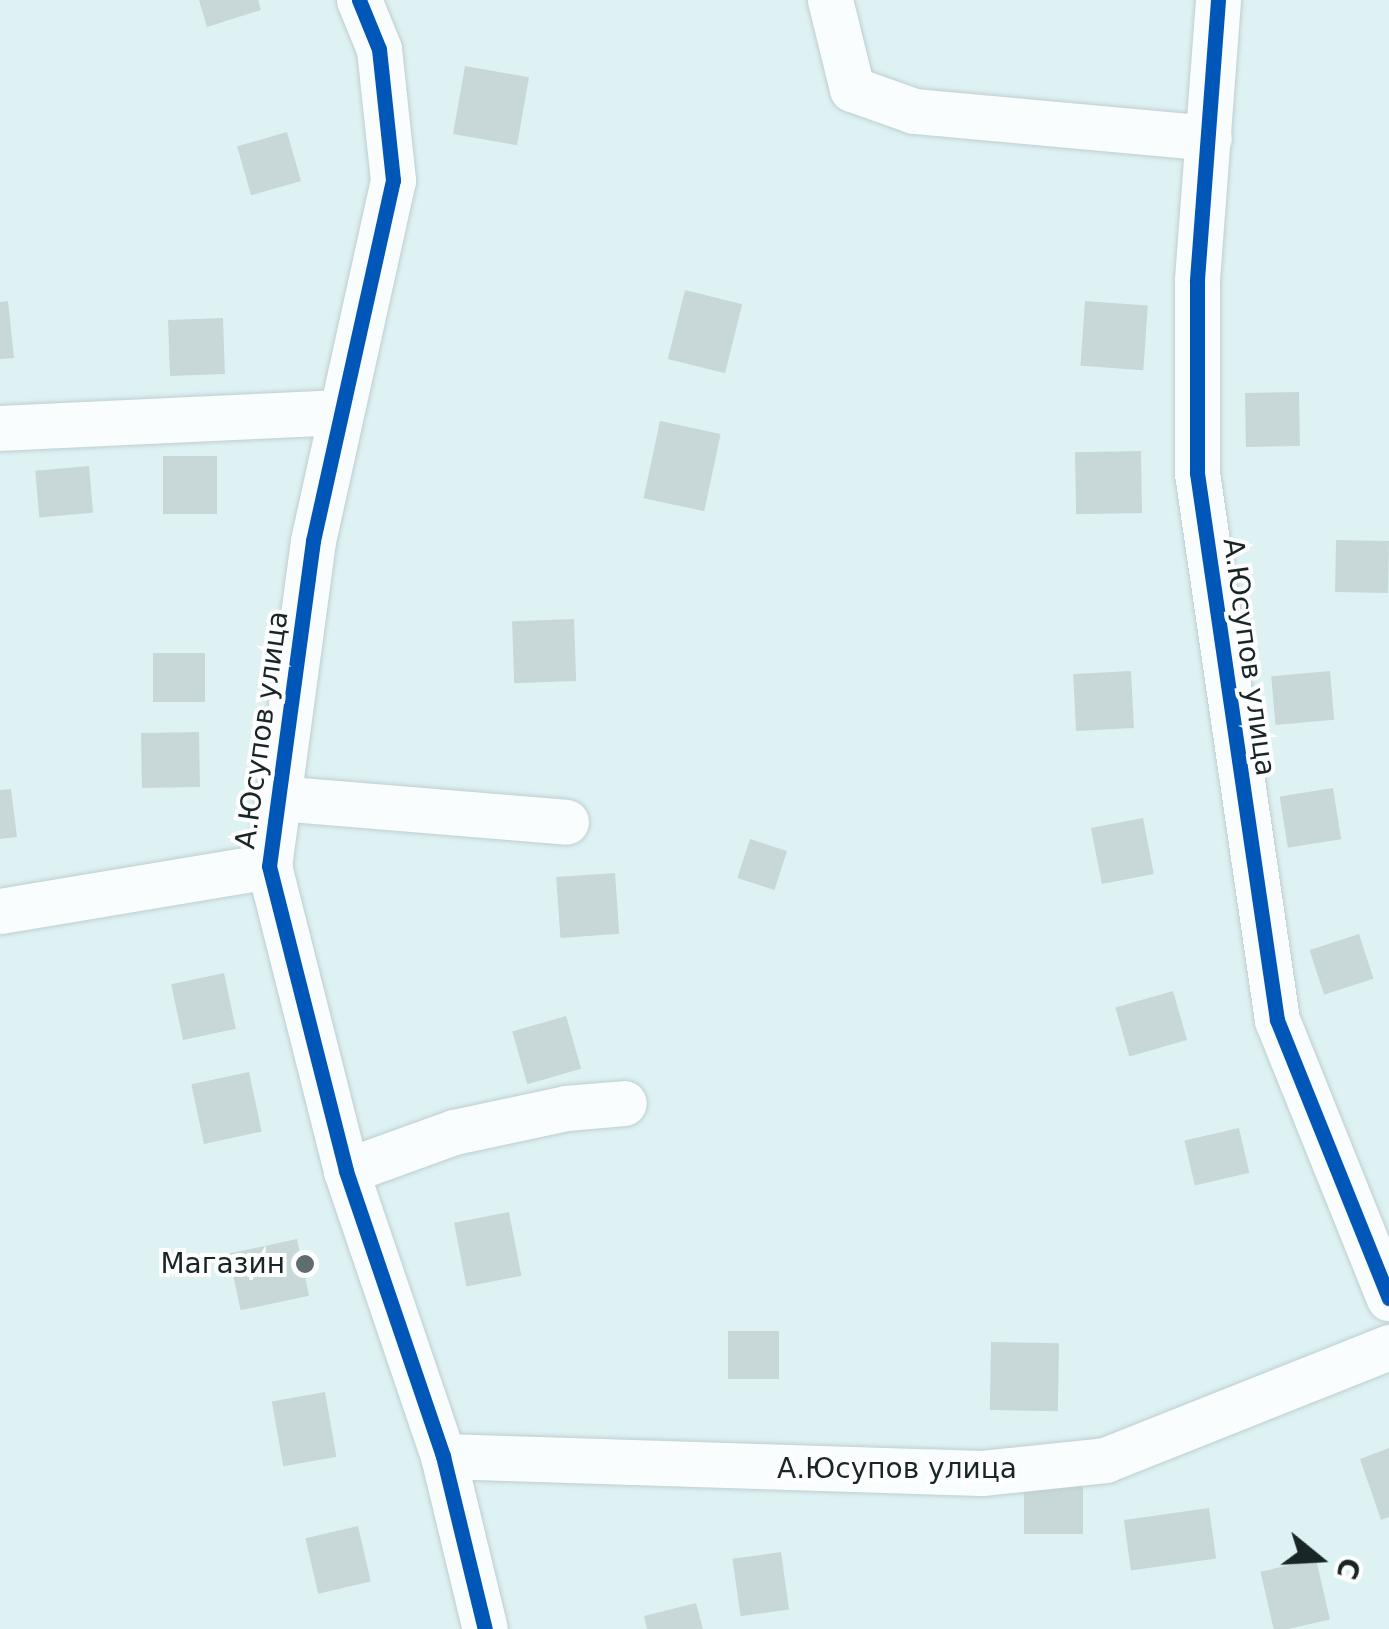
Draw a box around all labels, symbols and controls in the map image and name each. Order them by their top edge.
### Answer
street label: А.Юсупов улица [1216,536,1282,778]
street label: А.Юсупов улица [229,609,295,851]
place label: Магазин [160,1247,285,1281]
marker: Магазин [294,1253,316,1275]
street label: А.Юсупов улица [777,1452,1017,1486]
north arrow [1269,1509,1369,1609]
text: С [1329,1554,1367,1583]

